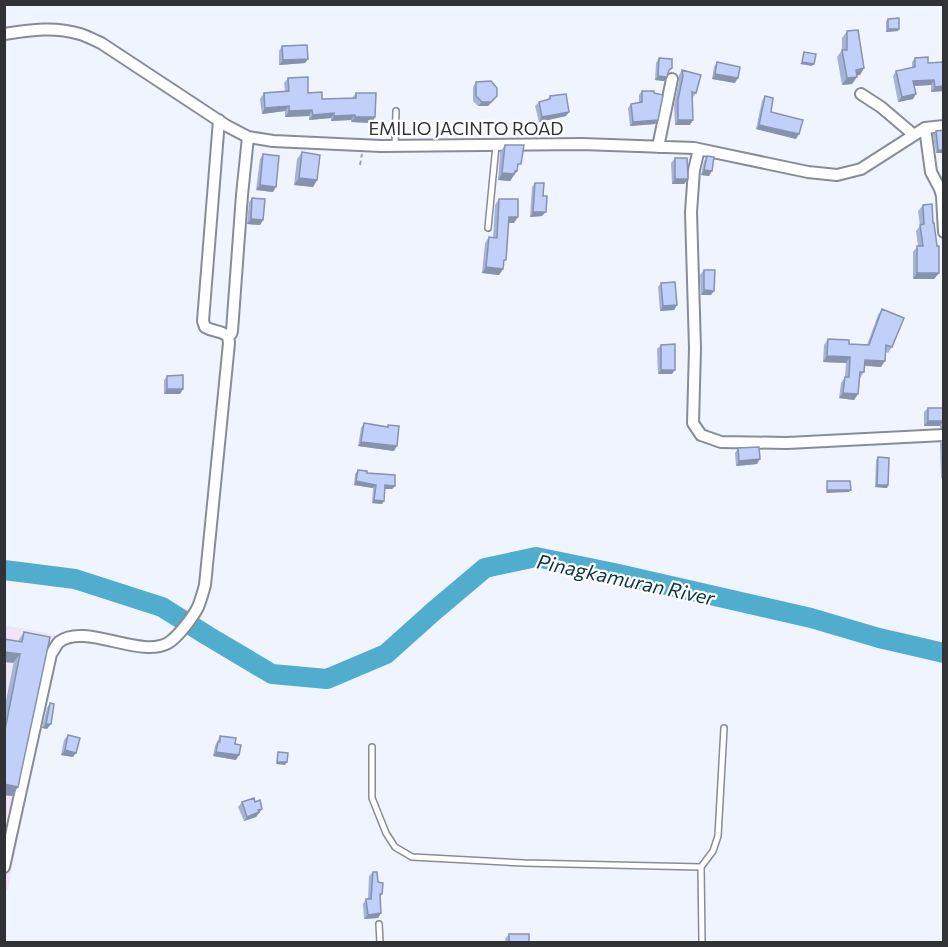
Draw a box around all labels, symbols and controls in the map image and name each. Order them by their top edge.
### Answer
street label: EMILIO JACINTO ROAD [368,117,564,139]
water label: Pinagkamuran River [535,548,718,610]

